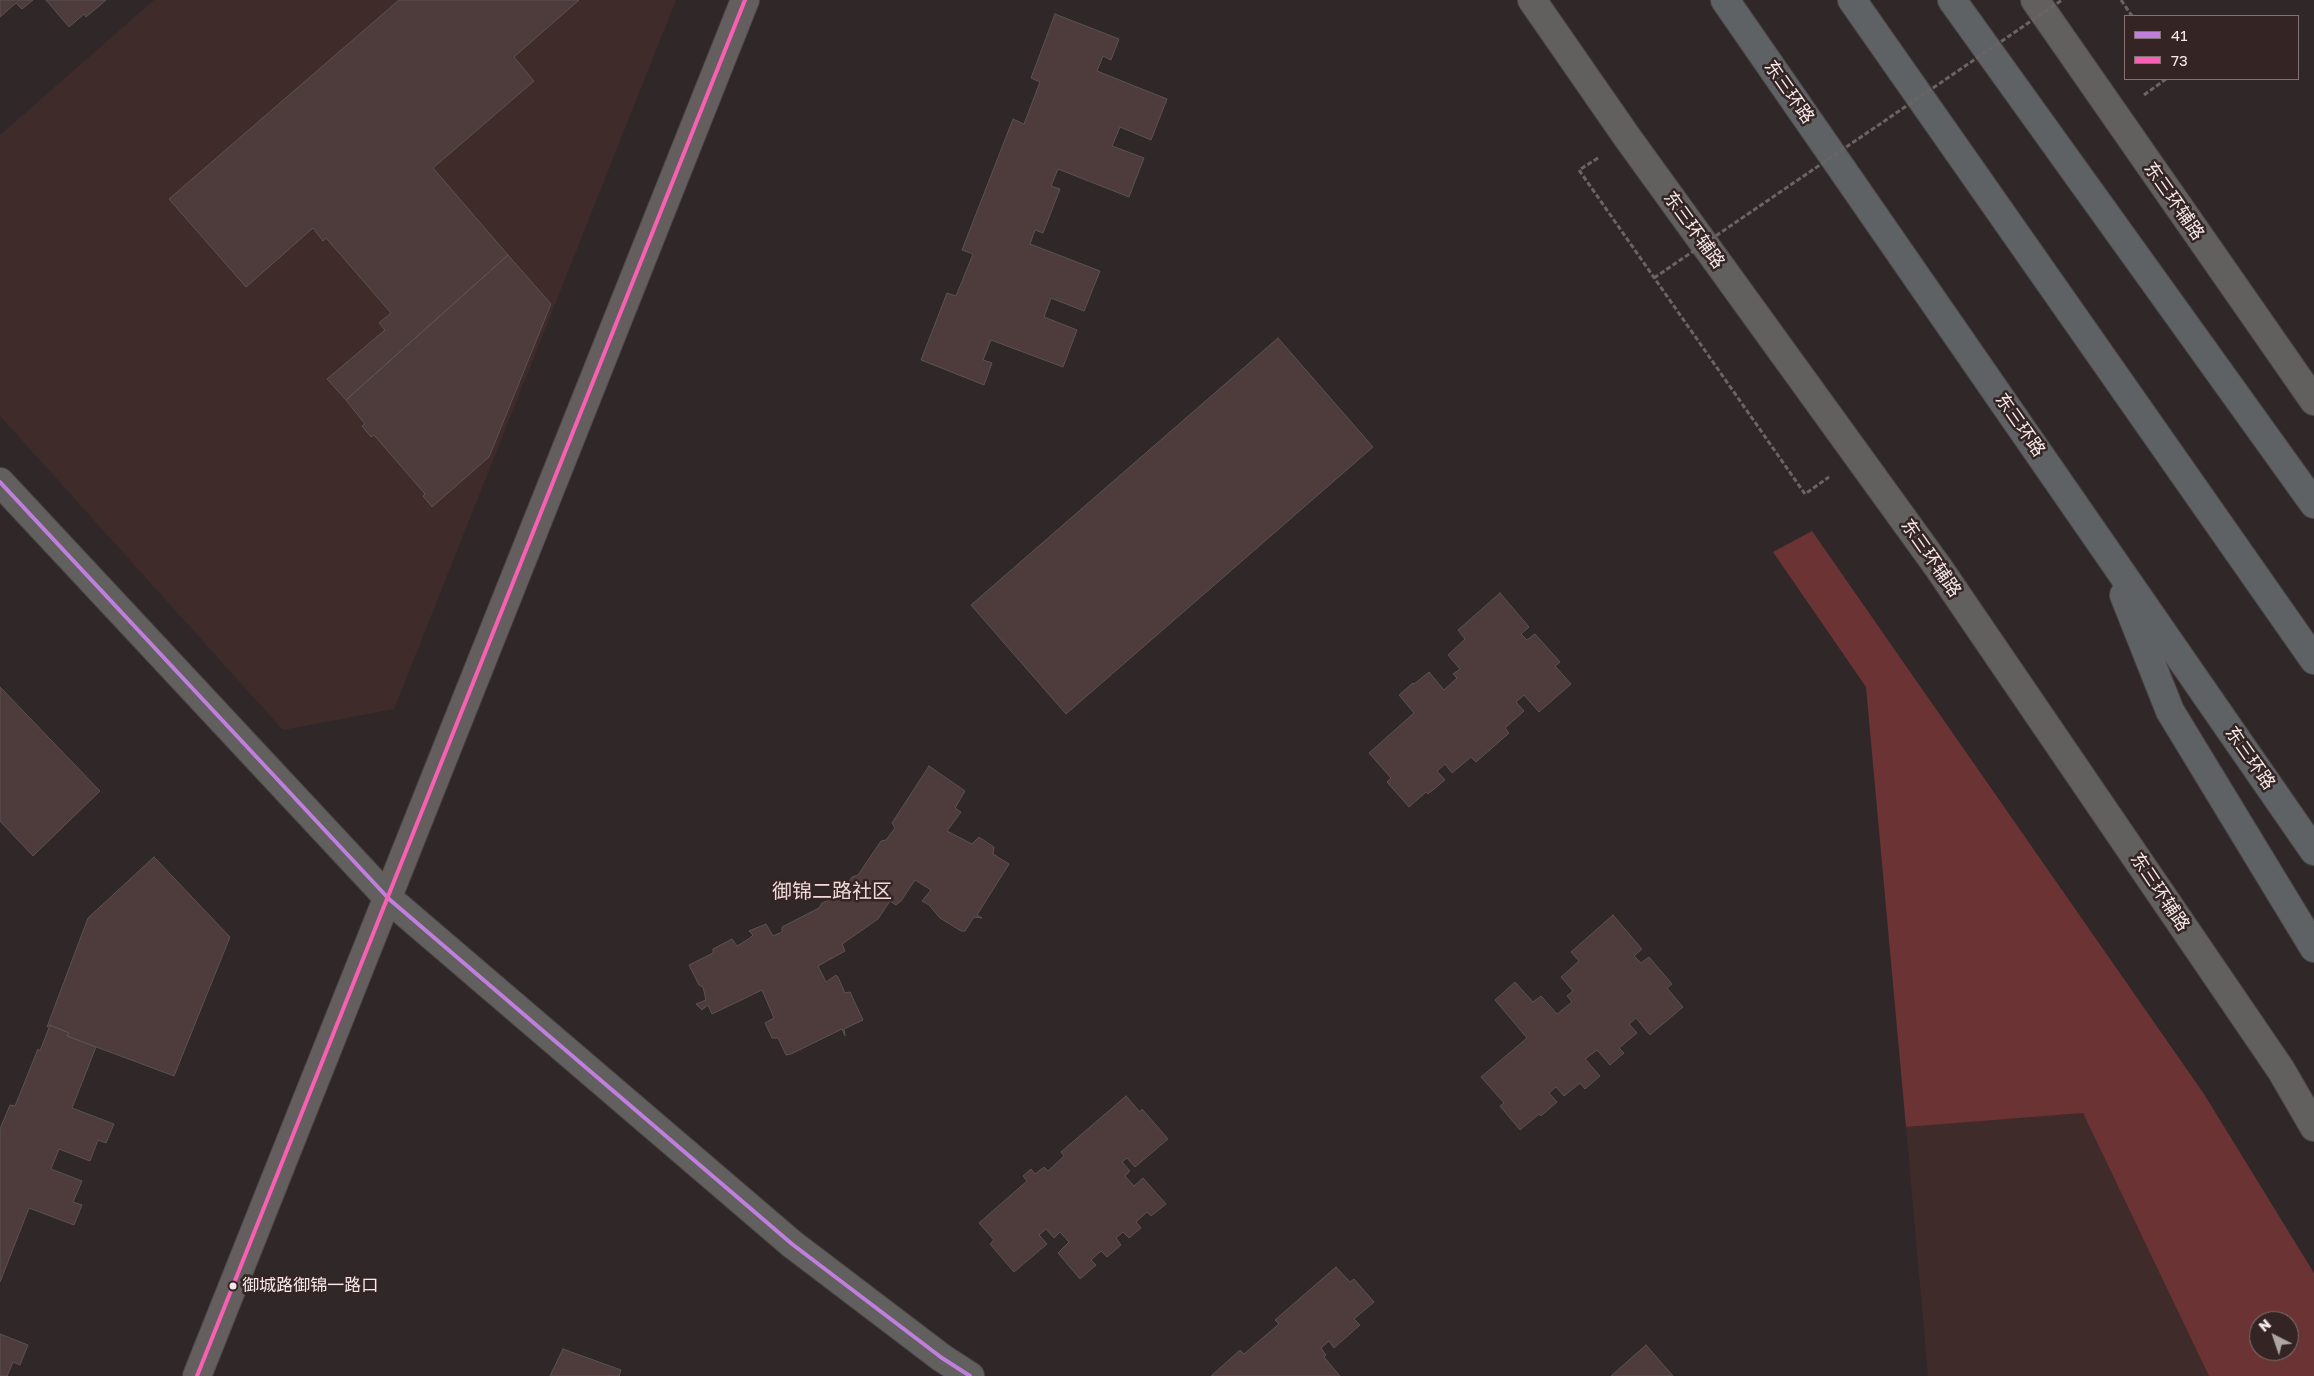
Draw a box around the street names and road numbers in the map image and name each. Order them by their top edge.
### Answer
street label: 东三环路 [1760,56,1818,128]
street label: 东三环辅路 [2139,158,2209,244]
street label: 东三环辅路 [1659,187,1729,273]
street label: 东三环路 [1991,389,2049,461]
street label: 东三环辅路 [1896,515,1966,601]
street label: 东三环路 [2221,722,2279,794]
street label: 东三环辅路 [2126,849,2194,935]

